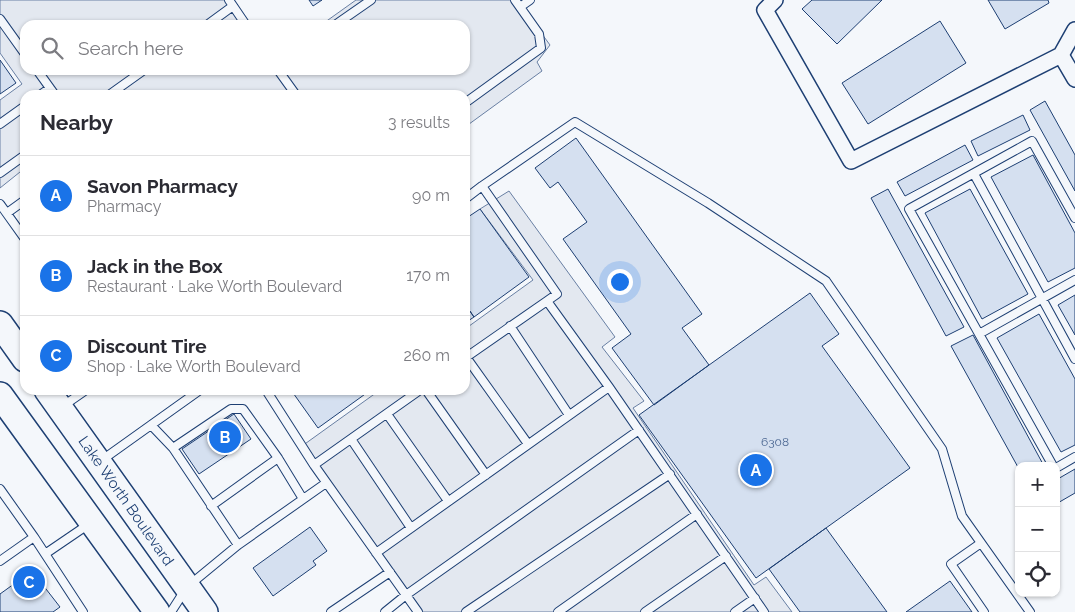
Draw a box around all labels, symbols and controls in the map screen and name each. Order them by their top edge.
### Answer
search box [20,20,470,75]
icon: search [38,34,66,62]
text: Search here [78,37,184,59]
text: Nearby [40,110,113,135]
text: 3 results [388,113,450,132]
text: Savon Pharmacy [87,175,238,197]
text: A [51,186,61,205]
text: 90 m [412,186,450,205]
text: Pharmacy [87,197,161,216]
text: Jack in the Box [87,255,223,277]
text: B [51,266,61,285]
text: 170 m [406,266,450,285]
your location [607,269,633,295]
text: Restaurant · Lake Worth Boulevard [87,277,342,296]
text: Discount Tire [87,335,207,357]
text: C [51,346,61,365]
text: 260 m [403,346,450,365]
text: Shop · Lake Worth Boulevard [87,357,301,376]
pin: B [209,418,241,456]
street label: Lake Worth Boulevard [74,433,178,569]
house number: 6308 [761,435,789,449]
pin: A [740,451,772,489]
map controls [1015,462,1060,597]
button: + [1015,462,1060,507]
button: − [1015,507,1060,552]
button: locate [1015,552,1060,597]
pin: C [13,563,45,601]

